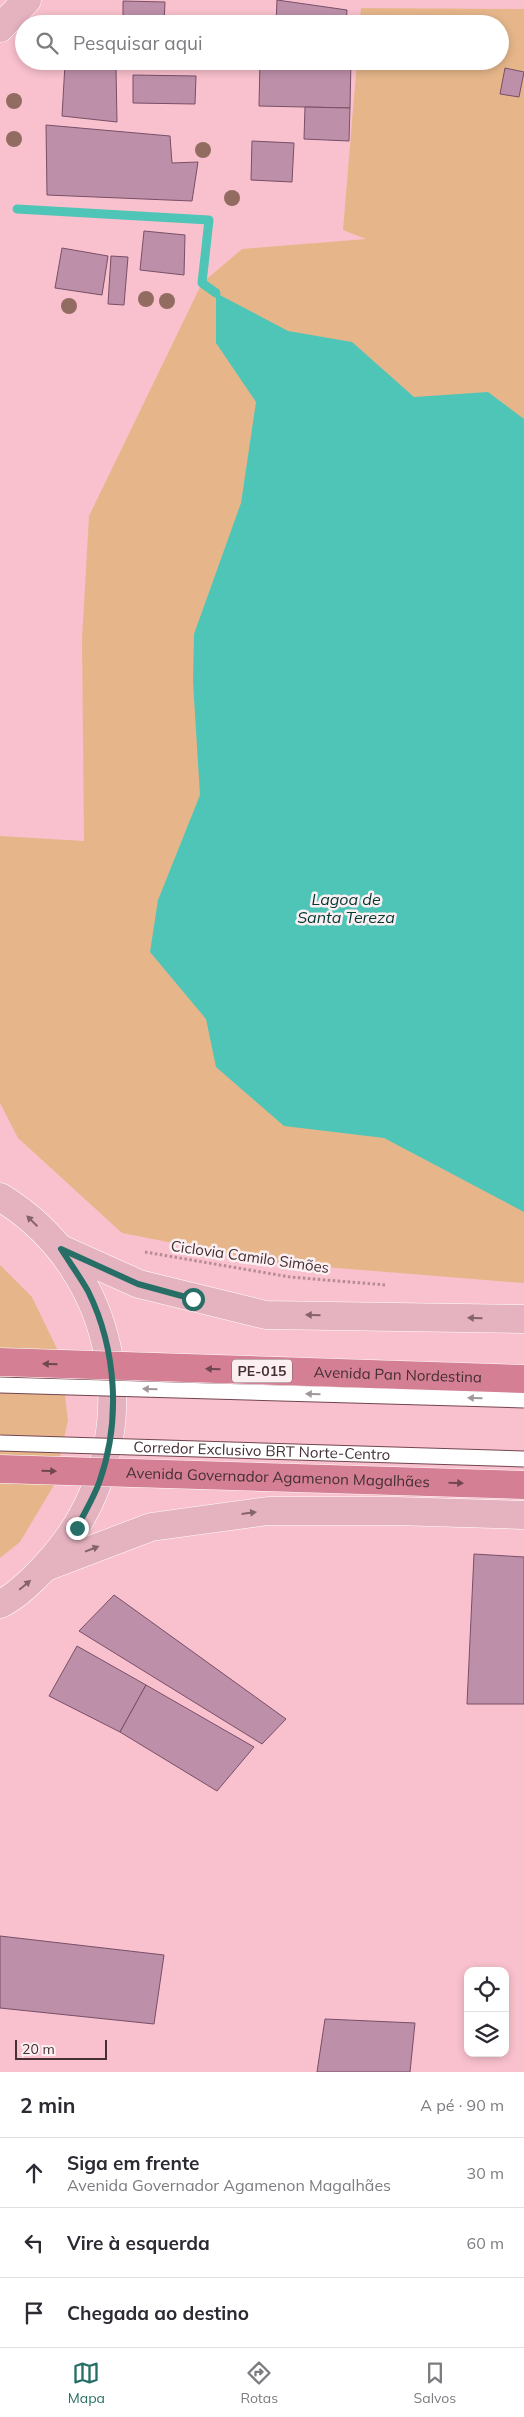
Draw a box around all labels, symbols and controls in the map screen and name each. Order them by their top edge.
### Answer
search box [15,15,509,70]
icon: search [33,29,61,57]
text: Pesquisar aqui [73,31,203,55]
water label: Lagoa de Santa Tereza [297,889,395,927]
one-way arrow [27,1215,39,1227]
street label: Ciclovia Camilo Simões [170,1236,331,1277]
route start [182,1288,205,1311]
one-way arrow [305,1311,321,1319]
one-way arrow [467,1314,483,1322]
one-way arrow [42,1359,58,1367]
road number: PE-015 [232,1360,292,1382]
street label: Avenida Pan Nordestina [313,1362,482,1387]
one-way arrow [205,1365,221,1373]
one-way arrow [142,1385,158,1393]
one-way arrow [305,1390,321,1398]
one-way arrow [467,1394,483,1402]
street label: Corredor Exclusivo BRT Norte-Centro [133,1437,391,1464]
street label: Avenida Governador Agamenon Magalhães [126,1463,430,1491]
one-way arrow [41,1467,57,1475]
one-way arrow [448,1479,464,1487]
one-way arrow [242,1509,258,1517]
route end [66,1517,89,1540]
one-way arrow [85,1545,99,1553]
one-way arrow [18,1579,31,1590]
map controls [464,1967,509,2057]
button: locate [464,1967,509,2012]
button: layers [464,2012,509,2057]
scale bar [15,2037,108,2060]
text: 20 m [22,2040,55,2058]
text: 2 min [20,2092,75,2118]
text: A pé · 90 m [420,2095,504,2115]
text: Siga em frente [67,2151,199,2175]
icon: ahead [20,2159,48,2187]
text: 30 m [467,2163,504,2183]
text: Avenida Governador Agamenon Magalhães [67,2175,391,2195]
icon: left [20,2229,48,2257]
text: Vire à esquerda [67,2231,210,2255]
text: 60 m [467,2233,504,2253]
icon: arrive [20,2299,48,2327]
text: Chegada ao destino [67,2301,249,2325]
tab: Mapa [68,2359,105,2407]
tab: Rotas [240,2359,278,2407]
tab: Salvos [414,2359,456,2407]

